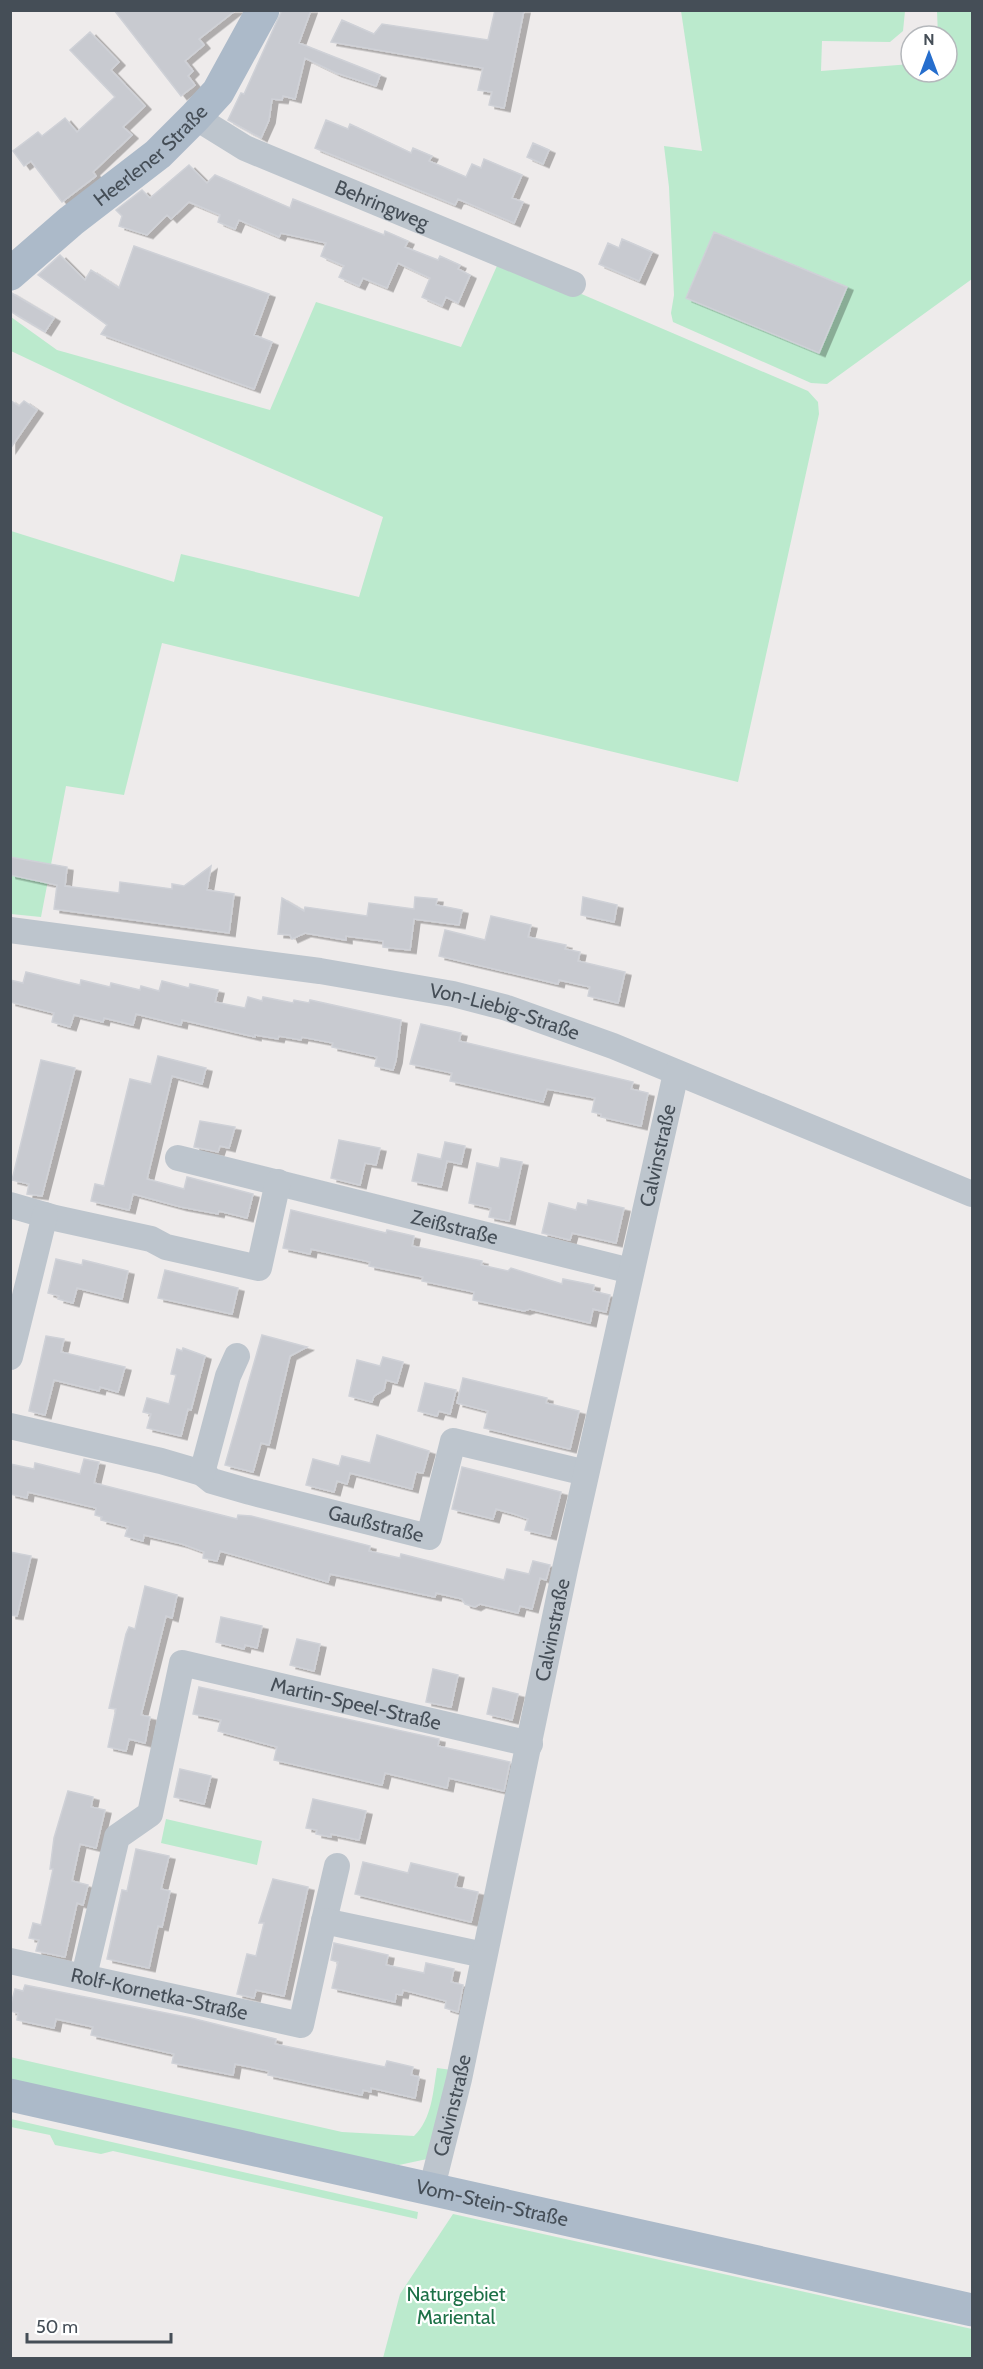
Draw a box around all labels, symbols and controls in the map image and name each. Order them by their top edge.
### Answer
north arrow [899,24,959,84]
text: N [923,30,935,49]
street label: Heerlener Straße [89,99,212,211]
street label: Behringweg [331,175,433,235]
street label: Von-Liebig-Straße [428,978,583,1045]
street label: Calvinstraße [634,1102,681,1209]
street label: Zeißstraße [408,1205,501,1249]
street label: Gaußstraße [326,1500,426,1547]
street label: Calvinstraße [530,1576,575,1683]
street label: Martin-Speel-Straße [268,1672,444,1735]
street label: Rolf-Kornetka-Straße [69,1963,250,2025]
street label: Calvinstraße [428,2052,476,2159]
street label: Vom-Stein-Straße [414,2174,571,2231]
park label: Naturgebiet Mariental [406,2282,506,2329]
scale bar [27,2306,171,2344]
text: 50 m [36,2316,78,2338]

